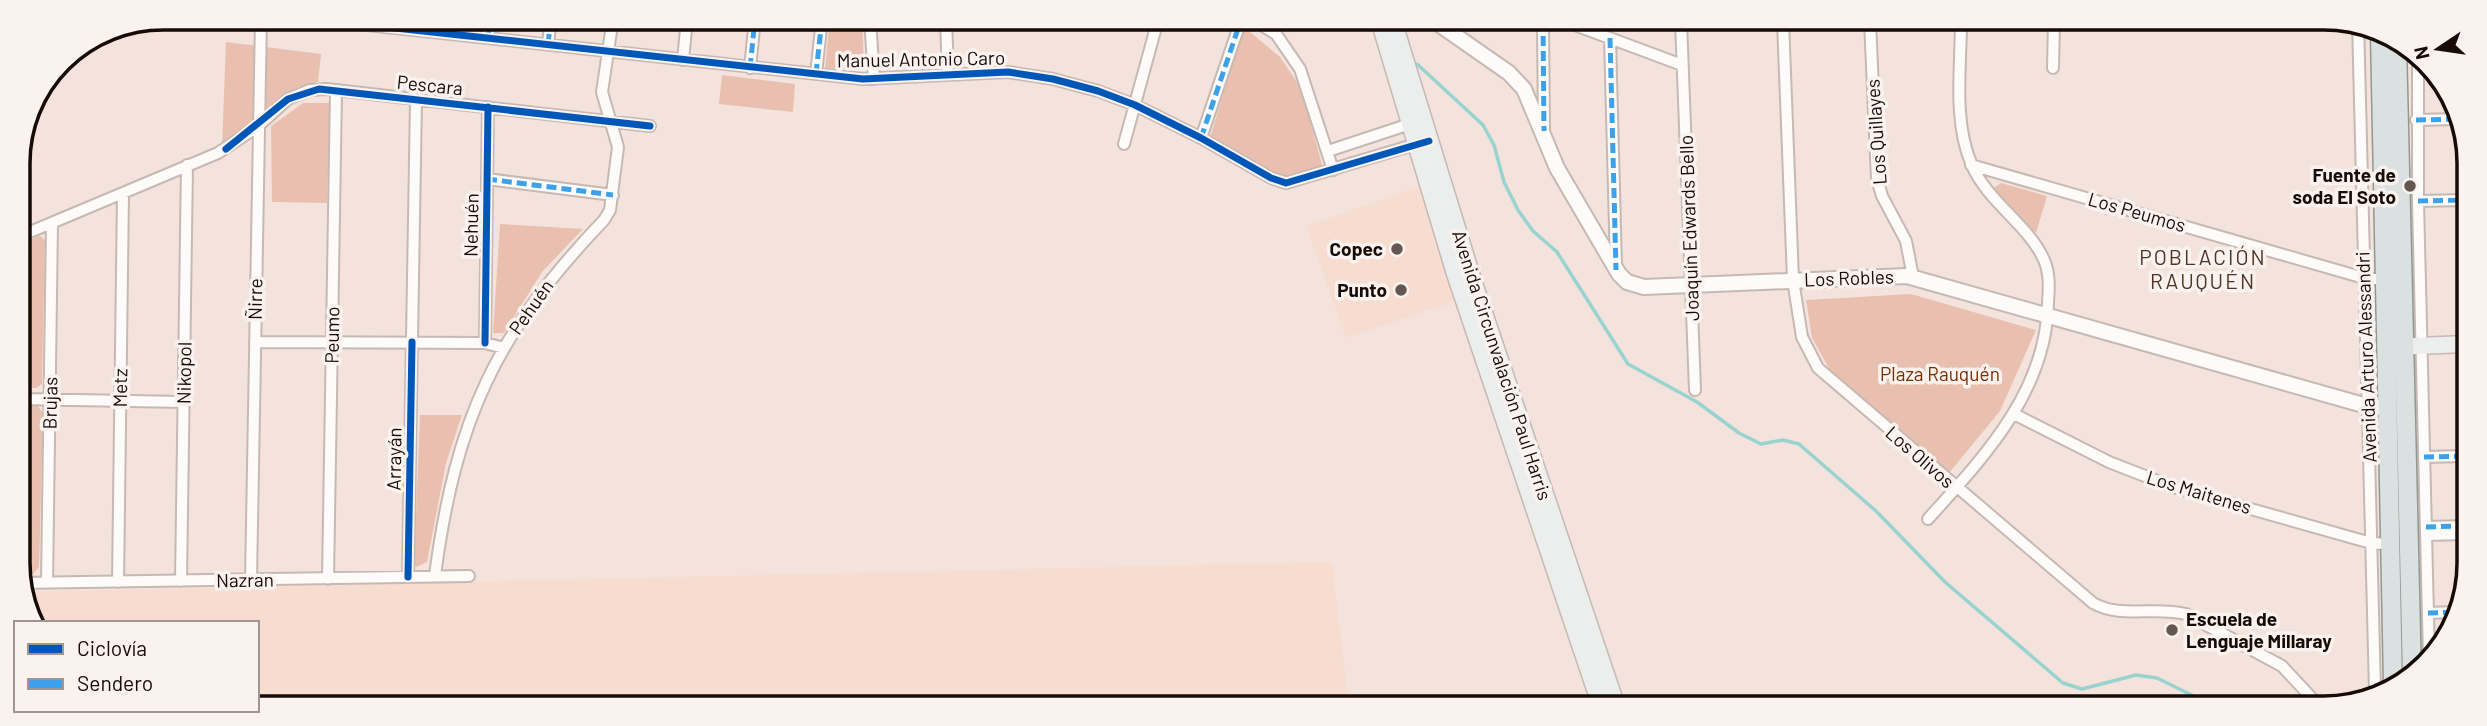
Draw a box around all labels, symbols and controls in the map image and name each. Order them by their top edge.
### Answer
north arrow [2403,14,2473,84]
text: N [2408,44,2434,62]
street label: Manuel Antonio Caro [837,46,1005,71]
street label: Pescara [396,70,464,99]
street label: Los Quillayes [1860,78,1891,186]
street label: Joaquín Edwards Bello [1674,135,1703,321]
place label: Fuente de soda El Soto [2292,163,2396,208]
marker: Fuente de soda El Soto [2402,178,2418,194]
street label: Los Peumos [2086,187,2189,236]
street label: Nehuén [458,193,483,257]
street label: Avenida Circunvalación Paul Harris [1448,227,1557,503]
place label: Copec [1330,237,1383,260]
marker: Copec [1389,241,1405,257]
district label: POBLACIÓN RAUQUÉN [2139,244,2267,293]
street label: Avenida Arturo Alessandri [2350,251,2381,463]
street label: Los Robles [1804,264,1894,291]
street label: Pehuén [503,275,558,339]
street label: Ñirre [243,278,266,320]
place label: Punto [1337,278,1387,301]
marker: Punto [1393,282,1409,298]
street label: Peumo [320,306,343,364]
street label: Nikopol [171,342,196,404]
park label: Plaza Rauquén [1880,362,2000,385]
street label: Metz [108,368,131,408]
street label: Brujas [38,377,61,429]
street label: Los Olivos [1881,421,1959,493]
street label: Arrayán [381,427,406,491]
street label: Los Maitenes [2144,465,2254,518]
street label: Nazran [216,567,274,592]
place label: Escuela de Lenguaje Millaray [2186,607,2332,652]
legend [14,621,259,712]
marker: Escuela de Lenguaje Millaray [2164,622,2180,638]
text: Ciclovía [77,635,147,660]
text: Sendero [77,670,153,695]

